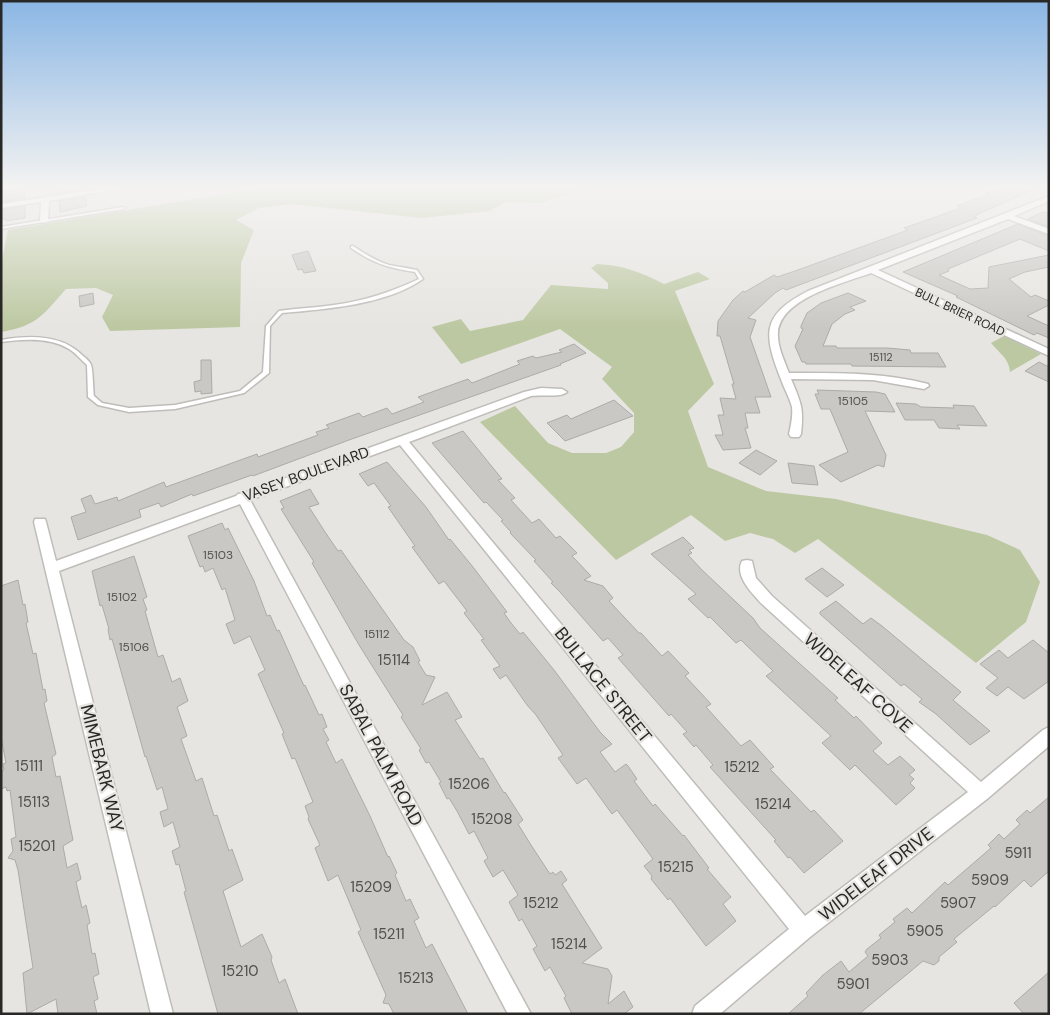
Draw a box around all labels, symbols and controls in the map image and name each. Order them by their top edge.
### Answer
street label: BULL BRIER ROAD [913,284,1007,340]
house number: 15112 [869,350,893,364]
house number: 15105 [838,393,868,409]
street label: VASEY BOULEVARD [240,442,372,506]
house number: 15103 [203,547,233,563]
house number: 15102 [107,589,137,605]
street label: BULLACE STREET [549,622,657,748]
house number: 15112 [364,626,390,642]
street label: WIDELEAF COVE [798,628,918,738]
house number: 15106 [119,639,149,655]
house number: 15114 [378,650,410,670]
street label: SABAL PALM ROAD [333,680,429,830]
street label: MIMEBARK WAY [75,702,130,835]
house number: 15111 [15,756,43,776]
house number: 15212 [724,757,760,777]
house number: 15206 [448,774,490,794]
house number: 15113 [18,792,50,812]
house number: 15214 [755,794,791,814]
house number: 15208 [471,809,513,829]
street label: WIDELEAF DRIVE [814,822,938,926]
house number: 15201 [18,836,56,856]
house number: 5911 [1004,843,1032,863]
house number: 15215 [658,857,694,877]
house number: 5909 [971,870,1009,890]
house number: 15209 [350,877,392,897]
house number: 15212 [523,893,559,913]
house number: 5907 [940,893,976,913]
house number: 5905 [906,921,944,941]
house number: 15211 [373,924,405,944]
house number: 15214 [551,934,587,954]
house number: 5903 [871,950,909,970]
house number: 15210 [221,961,259,981]
house number: 15213 [398,968,434,988]
house number: 5901 [836,974,870,994]

